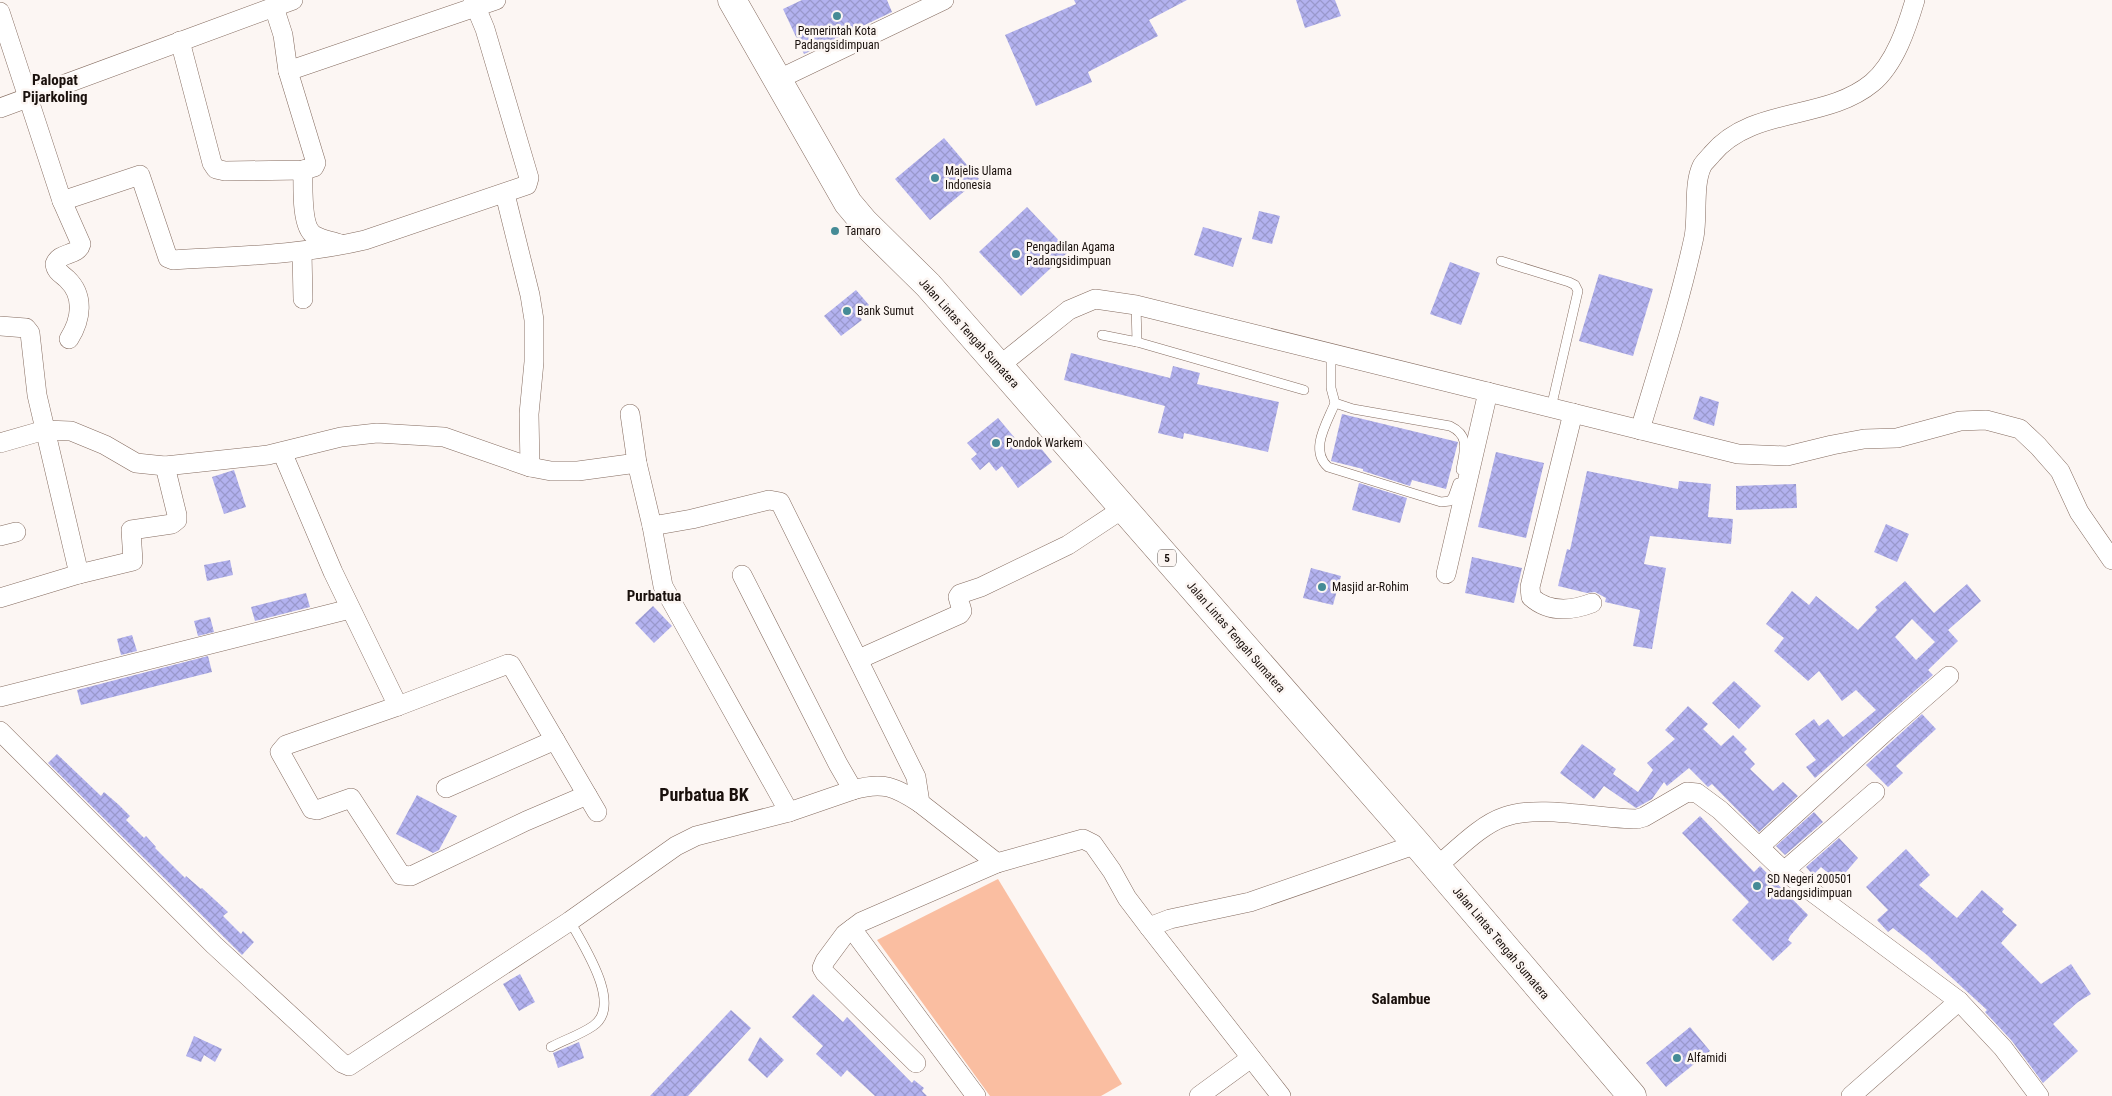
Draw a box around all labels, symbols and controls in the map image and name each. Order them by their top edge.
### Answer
marker: Pemerintah Kota Padangsidimpuan [831,10,843,22]
place label: Pemerintah Kota Padangsidimpuan [794,24,880,52]
district label: Palopat Pijarkoling [22,71,88,106]
place label: Majelis Ulama Indonesia [945,164,1012,192]
marker: Majelis Ulama Indonesia [929,172,941,184]
place label: Tamaro [845,224,881,238]
marker: Tamaro [829,225,841,237]
place label: Pengadilan Agama Padangsidimpuan [1026,240,1115,268]
marker: Pengadilan Agama Padangsidimpuan [1010,248,1022,260]
street label: Jalan Lintas Tengah Sumatera [916,275,1022,391]
place label: Bank Sumut [857,304,914,318]
marker: Bank Sumut [841,305,853,317]
place label: Pondok Warkem [1006,436,1083,450]
marker: Pondok Warkem [990,437,1002,449]
road number: 5 [1158,550,1176,566]
street label: Jalan Lintas Tengah Sumatera [1184,579,1288,696]
place label: Masjid ar-Rohim [1332,580,1409,594]
marker: Masjid ar-Rohim [1316,581,1328,593]
district label: Purbatua [627,587,681,605]
district label: Purbatua BK [659,784,750,805]
place label: SD Negeri 200501 Padangsidimpuan [1767,872,1852,900]
marker: SD Negeri 200501 Padangsidimpuan [1751,880,1763,892]
street label: Jalan Lintas Tengah Sumatera [1450,884,1552,1002]
district label: Salambue [1371,990,1431,1008]
place label: Alfamidi [1687,1051,1727,1065]
marker: Alfamidi [1671,1052,1683,1064]

